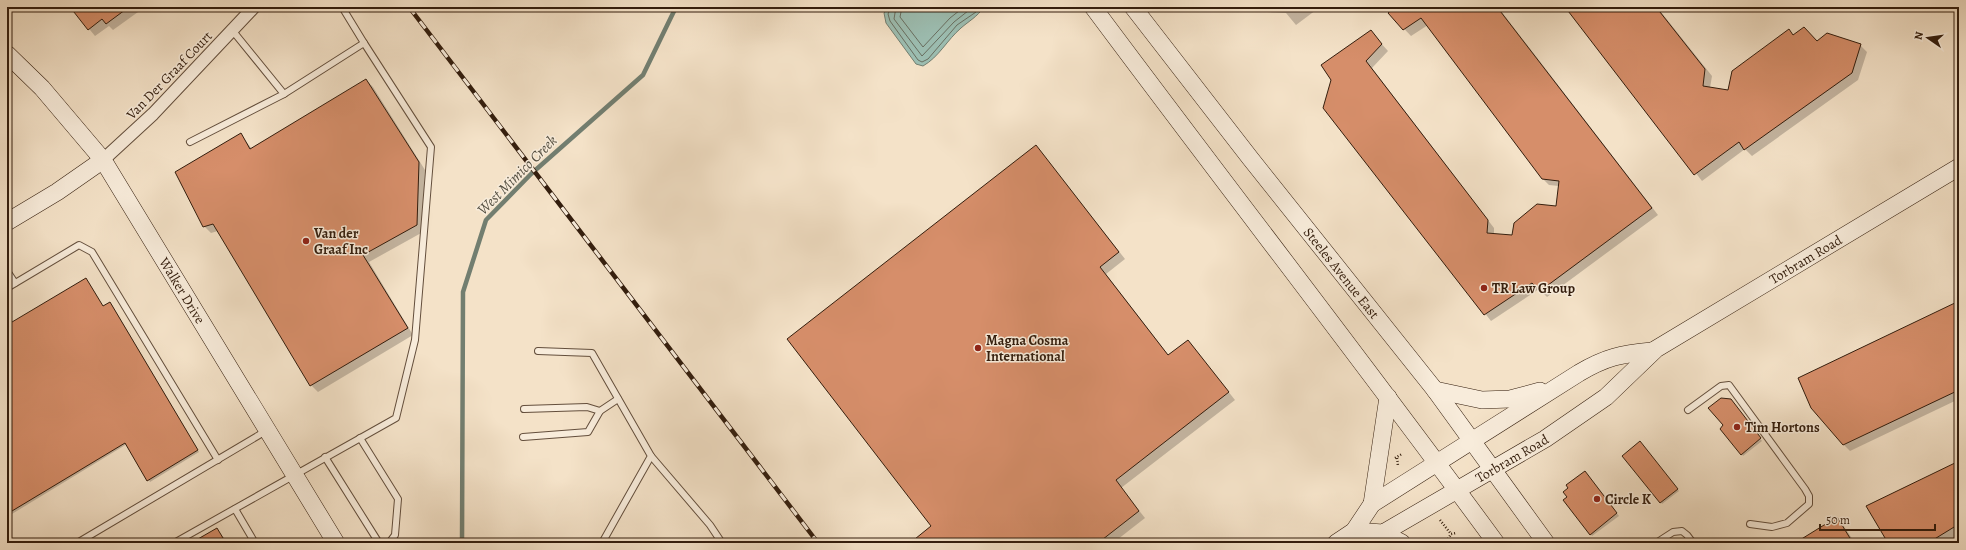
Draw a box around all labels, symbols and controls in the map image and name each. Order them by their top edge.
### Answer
north arrow [1908,18,1948,58]
street label: Van Der Graaf Court [121,27,217,125]
text: N [1911,30,1927,41]
water label: West Mimico Creek [473,130,562,219]
street label: Steeles Avenue East [1299,223,1384,323]
place label: Van der Graaf Inc [313,224,368,259]
street label: Torbram Road [1766,230,1846,289]
marker: Van der Graaf Inc [301,236,311,246]
street label: Walker Drive [154,253,209,328]
place label: TR Law Group [1492,279,1575,298]
marker: TR Law Group [1479,283,1489,293]
place label: Magna Cosma International [986,331,1069,366]
marker: Magna Cosma International [973,343,983,353]
place label: Tim Hortons [1745,418,1820,437]
marker: Tim Hortons [1732,422,1742,432]
street label: Torbram Road [1472,430,1553,487]
place label: Circle K [1605,490,1652,509]
marker: Circle K [1592,494,1602,504]
scale bar [1820,506,1935,532]
text: 50 m [1826,512,1850,528]

